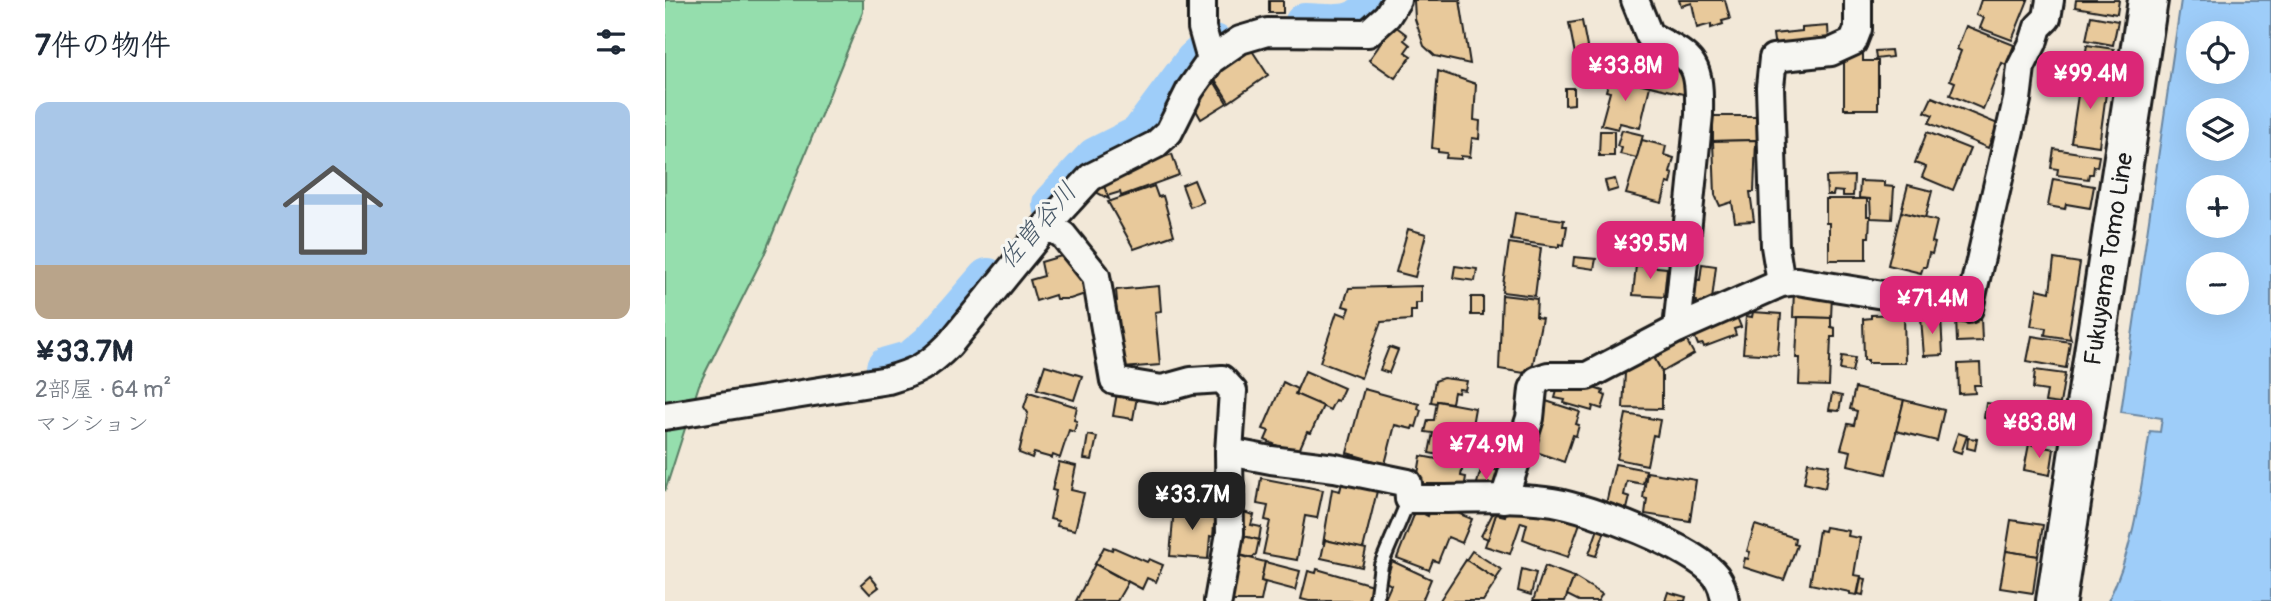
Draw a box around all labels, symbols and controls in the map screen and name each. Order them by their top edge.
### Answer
map controls [2186,21,2249,315]
button: locate [2186,21,2249,84]
icon: filters [592,23,630,61]
text: 7件の物件 [35,27,171,64]
pin: ¥33.8M [1568,43,1682,103]
text: ¥33.8M [1588,51,1662,80]
pin: ¥99.4M [2033,52,2147,111]
text: ¥99.4M [2053,59,2127,88]
button: layers [2186,98,2249,161]
icon: home [270,147,396,273]
street label: Fukuyama Tomo Line [2078,151,2139,367]
button: + [2186,175,2249,238]
water label: 佐曽谷川 [992,176,1084,275]
pin: ¥39.5M [1593,222,1707,281]
text: ¥39.5M [1613,229,1687,258]
button: − [2186,252,2249,315]
pin: ¥71.4M [1875,276,1989,336]
text: ¥71.4M [1896,284,1968,313]
text: ¥33.7M [35,333,133,370]
text: 2部屋 · 64 m² [35,375,171,404]
pin: ¥83.8M [1982,400,2096,460]
text: ¥83.8M [2002,408,2076,437]
text: マンション [35,409,149,438]
pin: ¥74.9M [1429,422,1543,482]
text: ¥74.9M [1449,430,1523,459]
pin: ¥33.7M [1135,472,1249,532]
text: ¥33.7M [1154,480,1230,509]

